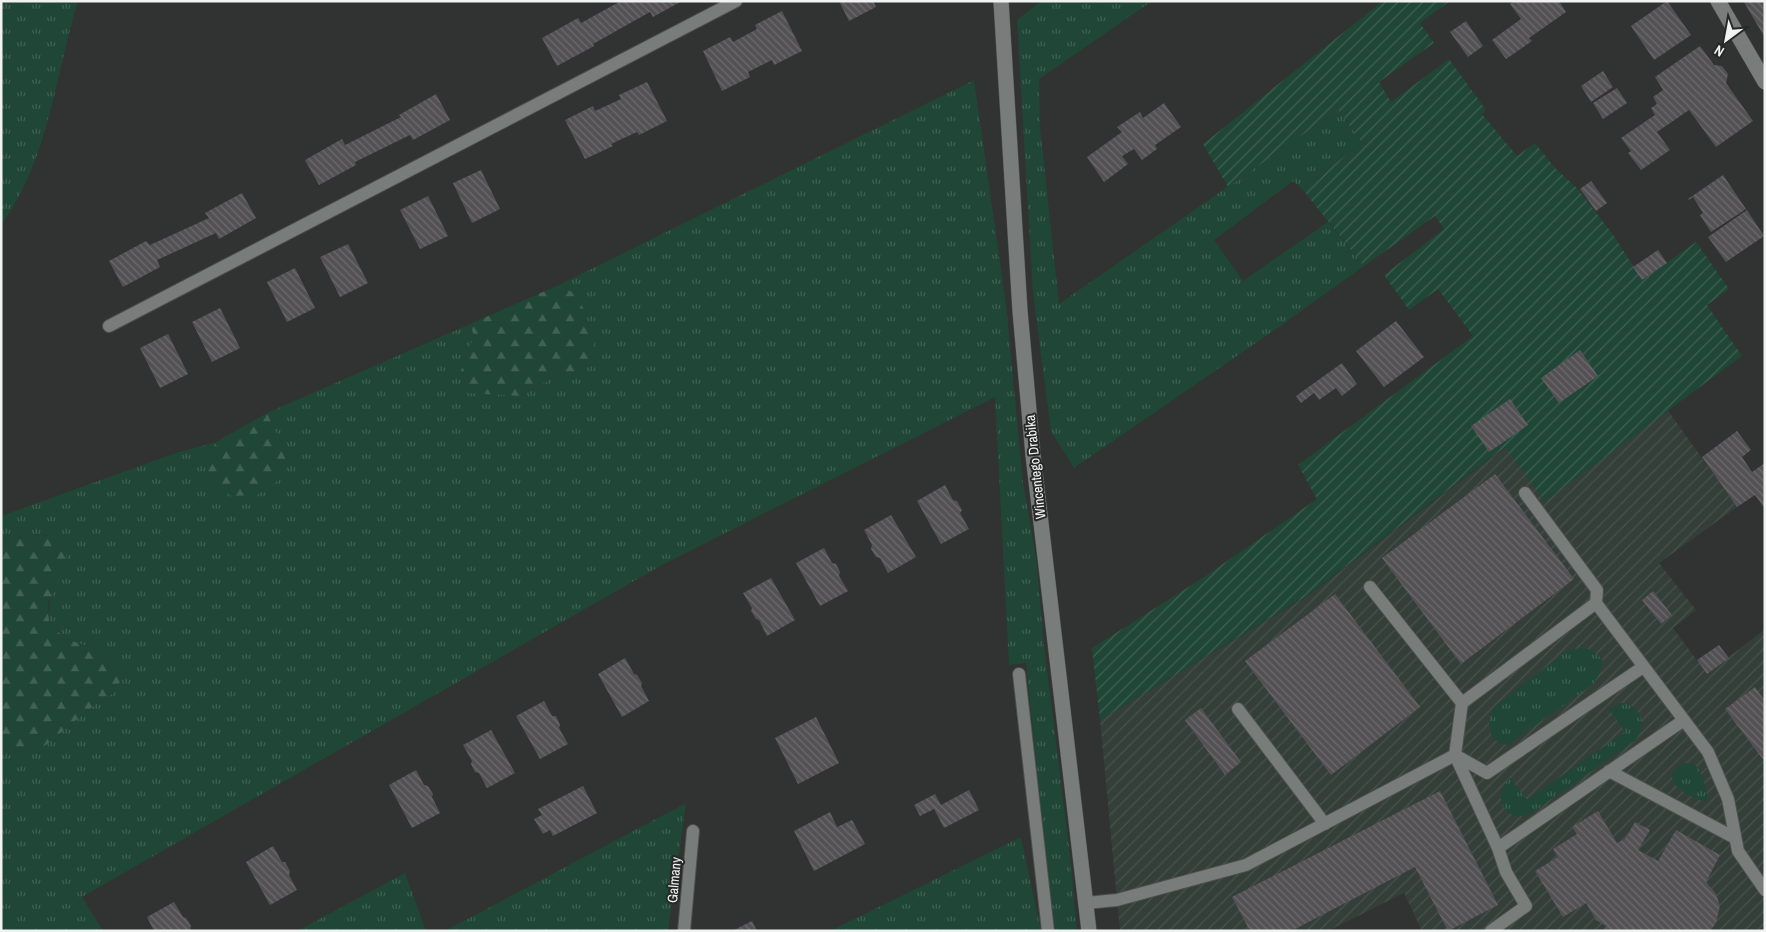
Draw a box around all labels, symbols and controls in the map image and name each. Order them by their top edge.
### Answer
north arrow [1701,15,1751,65]
text: N [1711,41,1727,61]
street label: Wincentego Drabika [1021,413,1049,520]
street label: Galmany [663,856,685,904]

